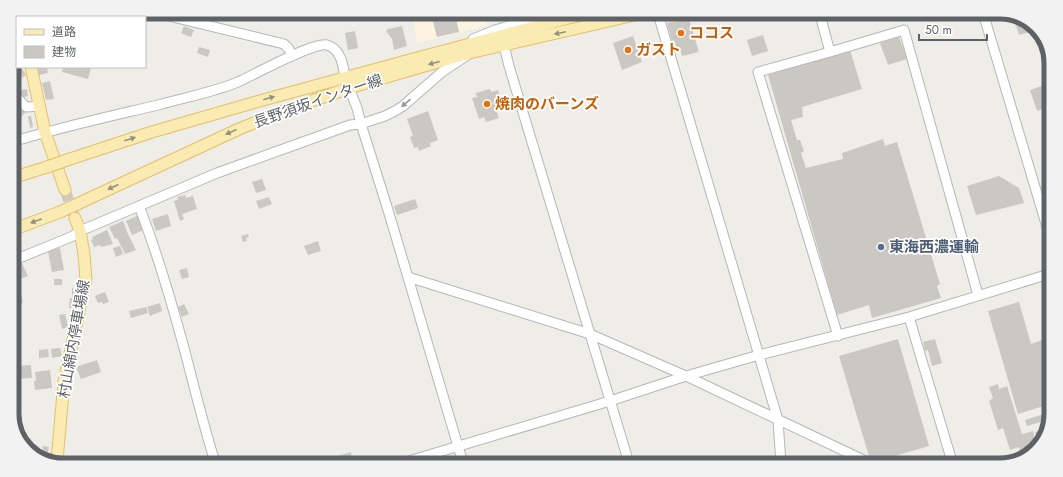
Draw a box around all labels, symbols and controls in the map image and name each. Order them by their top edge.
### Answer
legend [16,16,146,68]
scale bar [919,16,987,42]
text: 50 m [925,21,952,39]
place label: ココス [689,22,734,44]
text: 道路 [52,23,76,41]
marker: ココス [676,28,686,38]
one-way arrow [554,31,566,37]
place label: ガスト [636,39,681,61]
text: 建物 [52,43,76,61]
marker: ガスト [623,45,633,55]
one-way arrow [427,60,439,66]
street label: 長野須坂インター線 [251,69,385,133]
place label: 焼肉のバーンズ [495,93,599,115]
one-way arrow [262,95,275,101]
one-way arrow [401,98,410,107]
marker: 焼肉のバーンズ [482,99,492,109]
one-way arrow [226,129,237,135]
one-way arrow [125,136,137,142]
one-way arrow [108,184,119,190]
one-way arrow [30,218,42,224]
place label: 東海西濃運輸 [889,236,979,258]
marker: 東海西濃運輸 [876,242,886,252]
street label: 村山綿内停車場線 [53,278,95,400]

